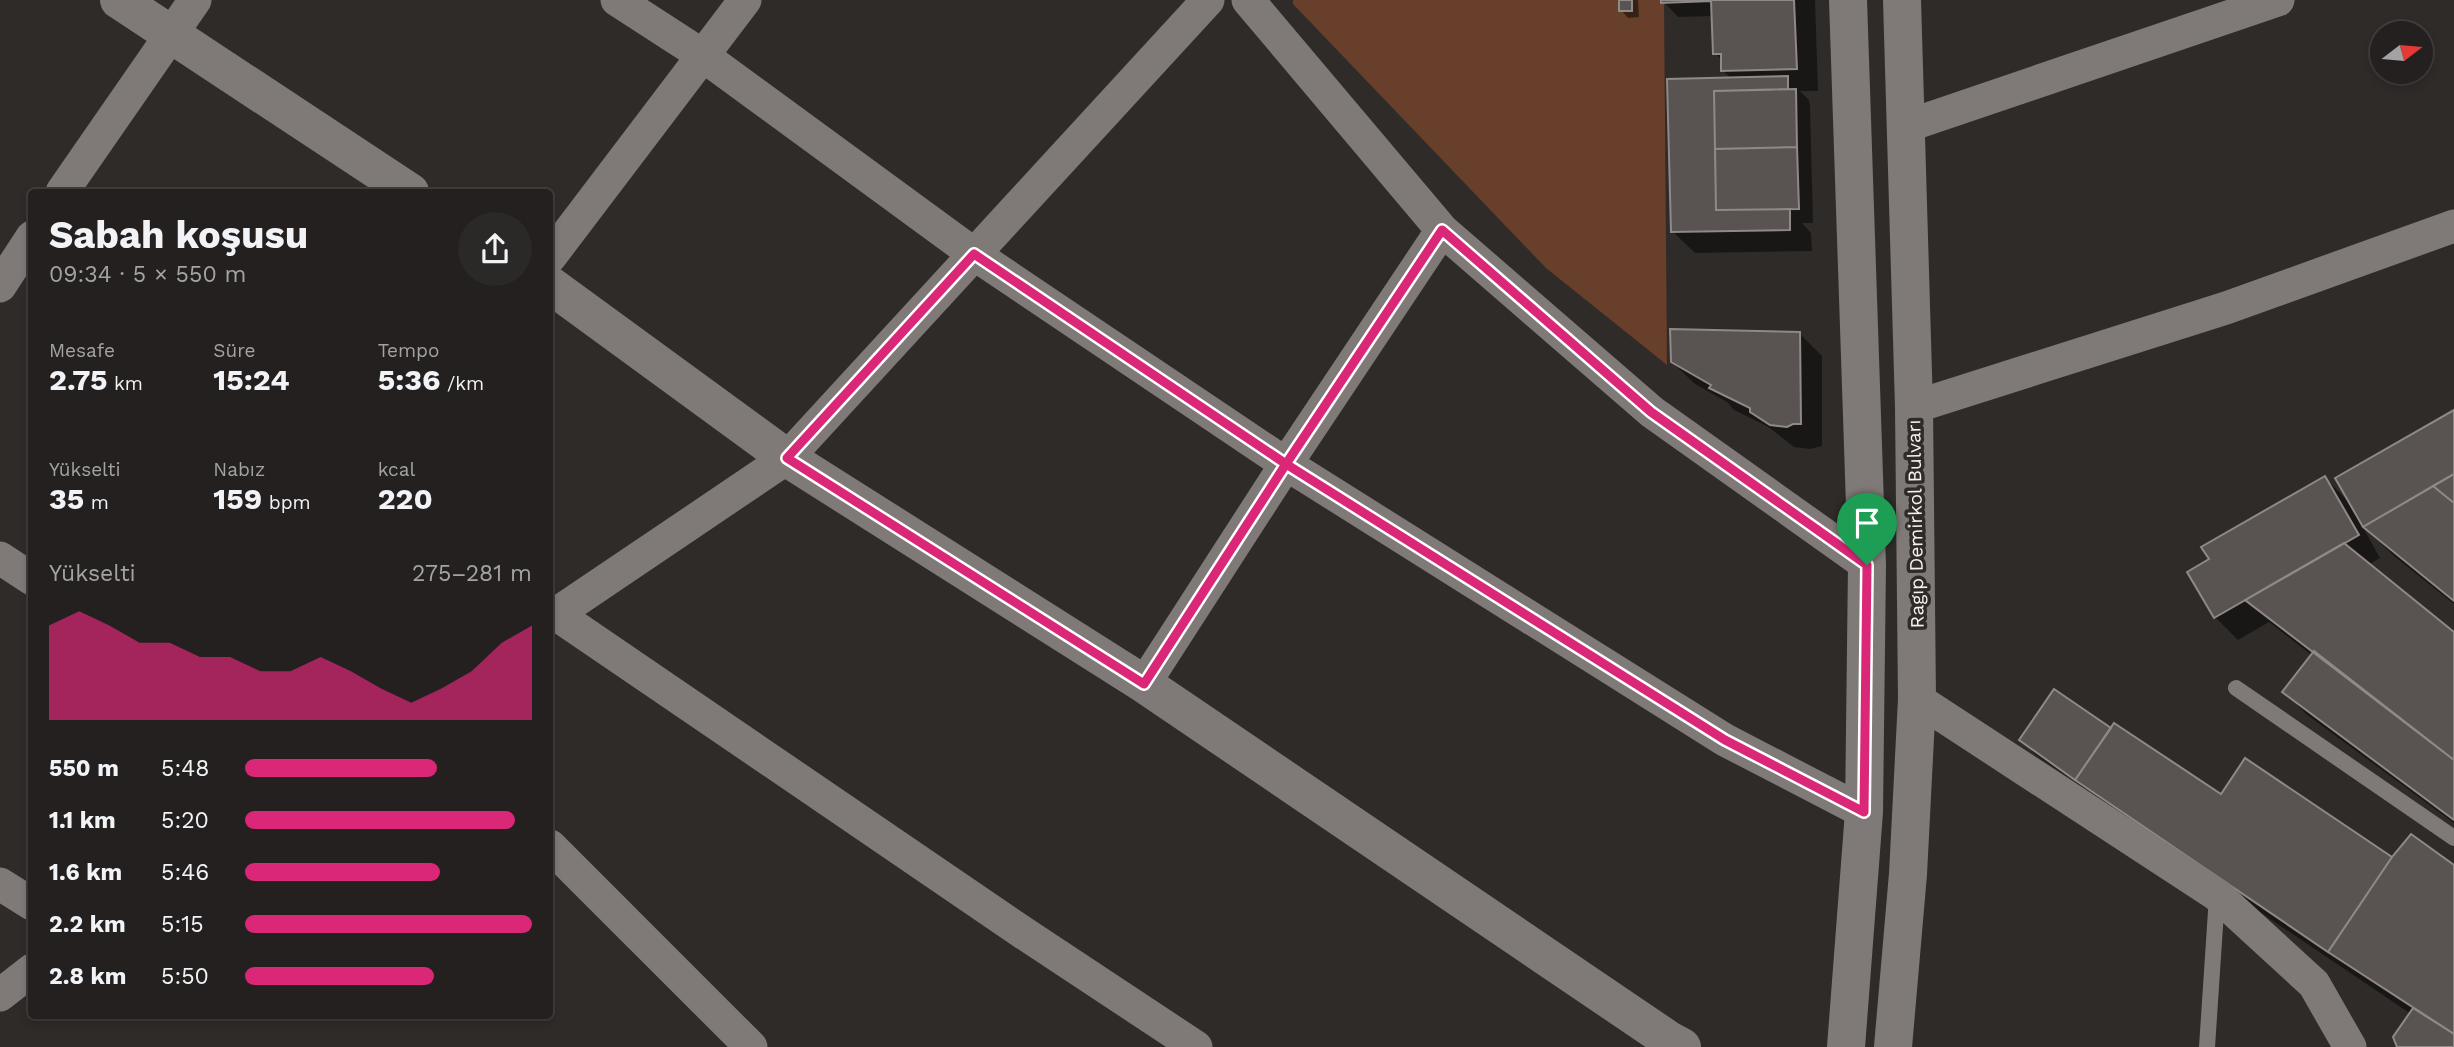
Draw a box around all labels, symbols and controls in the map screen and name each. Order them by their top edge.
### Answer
north arrow [2370,21,2432,84]
map controls [2370,21,2433,84]
button: share [458,212,532,286]
text: Sabah koşusu [49,213,308,257]
text: 09:34 · 5 × 550 m [49,261,246,288]
text: Mesafe [49,339,115,362]
text: Süre [213,339,256,362]
text: Tempo [378,339,439,362]
text: 2.75 [49,362,108,397]
text: 15:24 [213,362,290,397]
text: 5:36 [378,362,440,397]
text: km [108,372,143,395]
text: /km [440,372,484,395]
street label: Ragıp Demirkol Bulvarı [1902,419,1929,629]
text: Yükselti [49,458,121,481]
text: Nabız [213,458,265,481]
text: kcal [378,458,415,481]
text: 35 [49,481,84,516]
text: 159 [213,481,262,516]
text: 220 [378,481,433,516]
text: m [84,491,109,514]
text: bpm [262,491,311,514]
pin [1837,493,1897,565]
icon: arrive [1848,504,1886,542]
text: Yükselti [49,560,136,587]
text: 275–281 m [412,560,532,587]
text: 550 m [49,755,119,782]
text: 5:48 [161,755,209,782]
text: 1.1 km [49,807,116,834]
text: 5:20 [161,807,209,834]
text: 1.6 km [49,859,122,886]
text: 5:46 [161,859,209,886]
text: 2.2 km [49,911,126,938]
text: 5:15 [161,911,204,938]
text: 2.8 km [49,963,126,990]
text: 5:50 [161,963,209,990]

